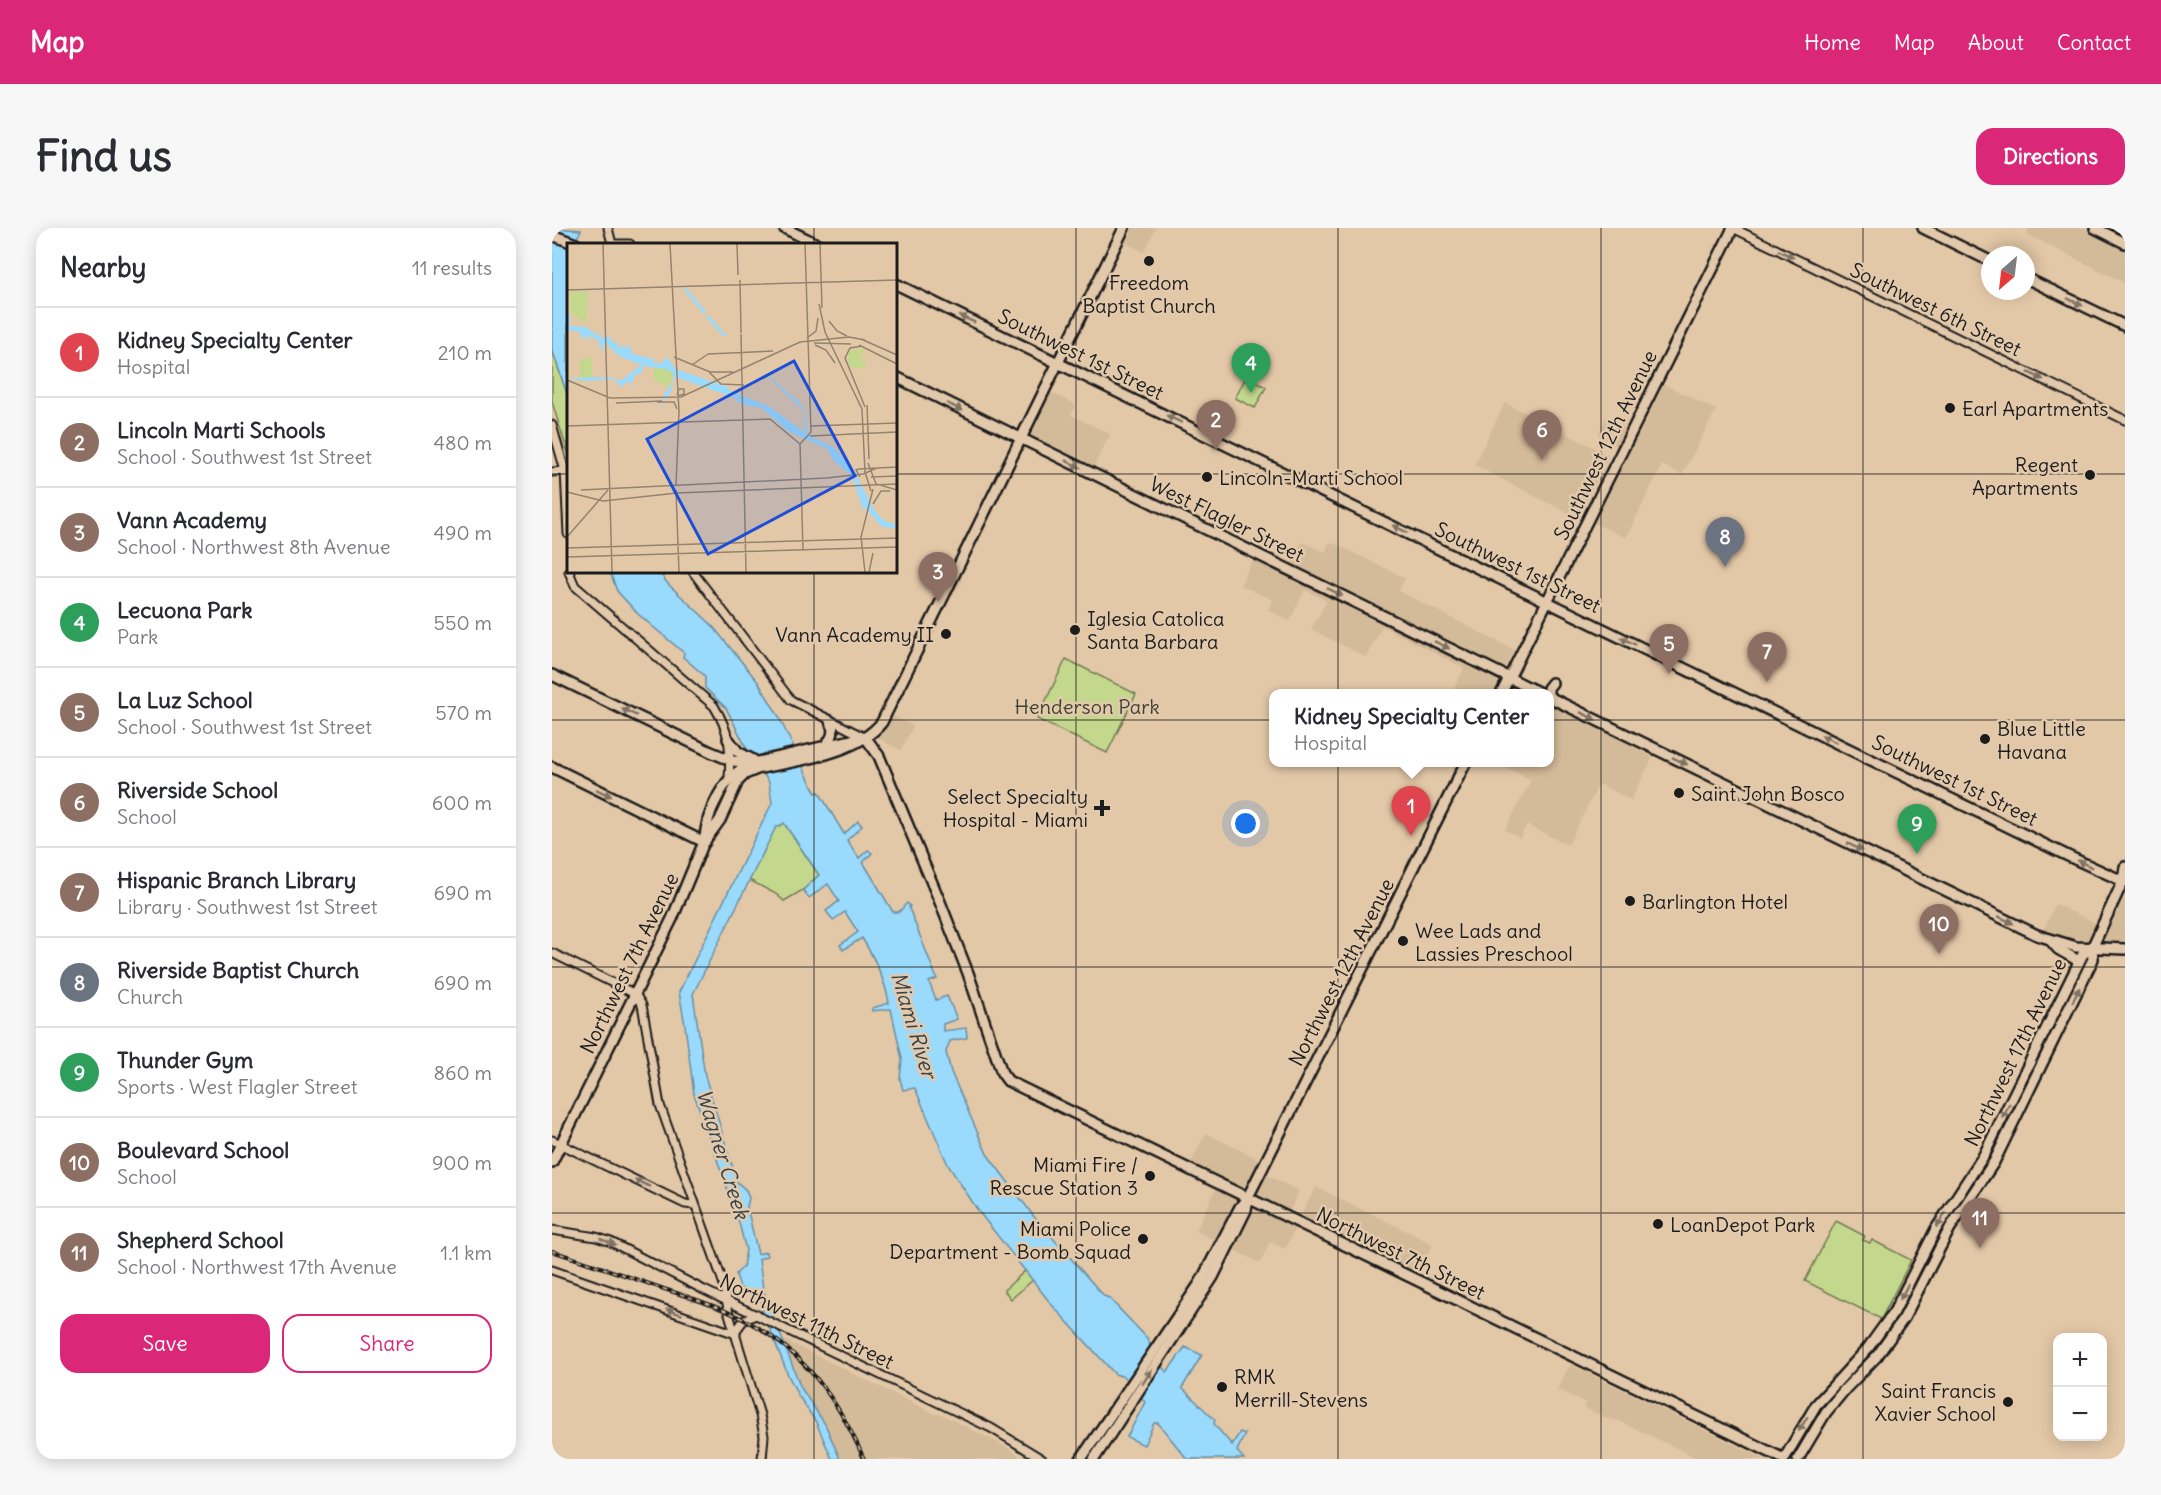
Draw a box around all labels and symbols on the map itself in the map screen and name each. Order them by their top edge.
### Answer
inset map [567,243,897,573]
north arrow [1981,246,2035,300]
one-way arrow [1777,249,1794,258]
marker: Freedom Baptist Church [1142,254,1156,268]
street label: Southwest 6th Street [1846,257,2026,361]
place label: Freedom Baptist Church [1082,270,1216,318]
one-way arrow [2067,298,2084,307]
street label: Southwest 1st Street [994,303,1168,405]
one-way arrow [959,314,976,323]
pin: 4 [1232,344,1270,393]
street label: Southwest 12th Avenue [1548,346,1662,544]
one-way arrow [2028,372,2045,381]
place label: Earl Apartments [1962,396,2108,421]
pin: 2 [1196,400,1236,450]
marker: Earl Apartments [1943,401,1957,415]
one-way arrow [947,402,964,412]
pin: 6 [1522,410,1562,460]
one-way arrow [1166,415,1183,424]
place label: Regent Apartments [1972,452,2078,500]
one-way arrow [1064,460,1081,469]
place label: Lincoln-Marti School [1219,465,1403,490]
marker: Regent Apartments [2083,468,2097,482]
marker: Lincoln-Marti School [1200,470,1214,484]
street label: West Flagler Street [1146,471,1309,567]
street label: Southwest 1st Street [1431,516,1605,618]
pin: 8 [1706,518,1744,567]
one-way arrow [1392,525,1409,534]
pin: 3 [918,552,958,602]
one-way arrow [1327,588,1344,597]
place label: Iglesia Catolica Santa Barbara [1087,606,1224,654]
place label: Vann Academy II [775,622,934,647]
marker: Iglesia Catolica Santa Barbara [1068,623,1082,637]
pin: 5 [1650,624,1688,674]
marker: Vann Academy II [939,627,953,641]
pin: 7 [1748,632,1786,682]
one-way arrow [1619,636,1636,645]
one-way arrow [1434,640,1451,649]
park label: Henderson Park [1014,694,1160,719]
one-way arrow [620,708,638,718]
one-way arrow [1580,711,1597,721]
place label: Blue Little Havana [1997,716,2086,764]
street label: Southwest 1st Street [1868,729,2042,831]
marker: Blue Little Havana [1978,732,1992,746]
one-way arrow [1821,735,1838,744]
one-way arrow [1672,756,1689,766]
place label: Saint John Bosco [1691,781,1845,806]
place label: Select Specialty Hospital - Miami [943,784,1088,832]
pin: 1 [1392,786,1430,836]
marker: Saint John Bosco [1672,786,1686,800]
one-way arrow [596,789,613,798]
marker: Select Specialty Hospital - Miami [1093,799,1111,817]
pin: 9 [1898,804,1936,854]
your location [1231,809,1260,838]
one-way arrow [1847,842,1864,851]
one-way arrow [2076,859,2093,869]
street label: Northwest 7th Avenue [574,868,684,1058]
street label: Northwest 12th Avenue [1283,874,1399,1070]
place label: Barlington Hotel [1642,889,1788,914]
marker: Barlington Hotel [1623,894,1637,908]
pin: 10 [1920,904,1958,954]
one-way arrow [1998,916,2015,925]
place label: Wee Lads and Lassies Preschool [1415,918,1573,966]
marker: Wee Lads and Lassies Preschool [1396,934,1410,948]
street label: Northwest 17th Avenue [1959,954,2071,1150]
water label: Miami River [885,969,944,1084]
one-way arrow [2072,986,2081,1003]
water label: Wagner Creek [690,1086,756,1223]
one-way arrow [2001,1102,2011,1119]
place label: Miami Fire / Rescue Station 3 [989,1152,1138,1200]
marker: Miami Fire / Rescue Station 3 [1143,1169,1157,1183]
one-way arrow [633,1178,650,1188]
pin: 11 [1960,1198,2000,1248]
street label: Northwest 7th Street [1313,1201,1490,1305]
place label: LoanDepot Park [1670,1212,1815,1237]
one-way arrow [1936,1212,1947,1228]
place label: Miami Police Department - Bomb Squad [889,1216,1131,1264]
marker: LoanDepot Park [1651,1217,1665,1231]
marker: Miami Police Department - Bomb Squad [1136,1232,1150,1246]
one-way arrow [599,1238,617,1247]
street label: Northwest 11th Street [716,1268,898,1374]
one-way arrow [1900,1283,1909,1300]
one-way arrow [665,1307,683,1317]
place label: RMK Merrill-Stevens [1234,1364,1368,1412]
one-way arrow [1142,1368,1153,1385]
place label: Saint Francis Xavier School [1875,1378,1996,1426]
marker: RMK Merrill-Stevens [1215,1380,1229,1394]
marker: Saint Francis Xavier School [2001,1395,2015,1409]
one-way arrow [1798,1416,1809,1433]

